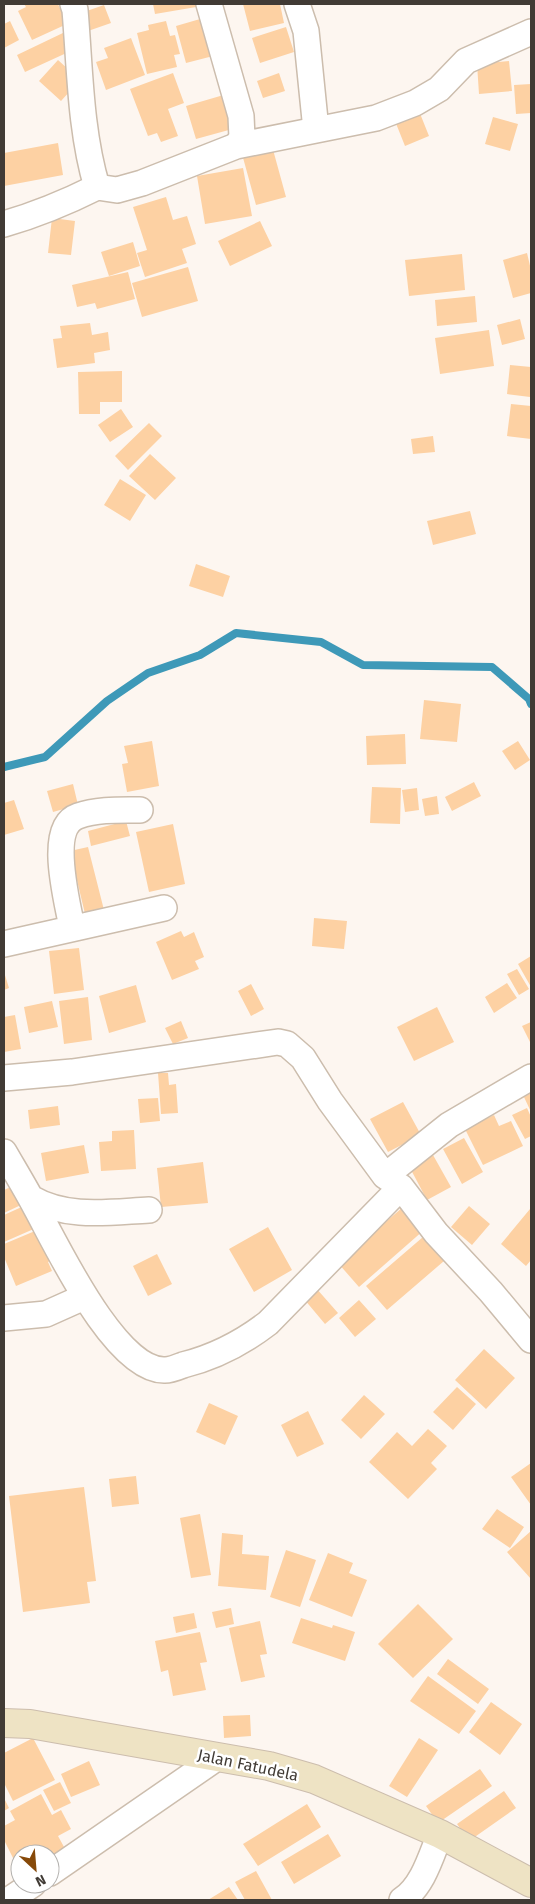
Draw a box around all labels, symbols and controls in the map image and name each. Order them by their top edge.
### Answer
street label: Jalan Fatudela [196,1745,300,1785]
north arrow [10,1844,60,1894]
text: N [33,1871,48,1890]

